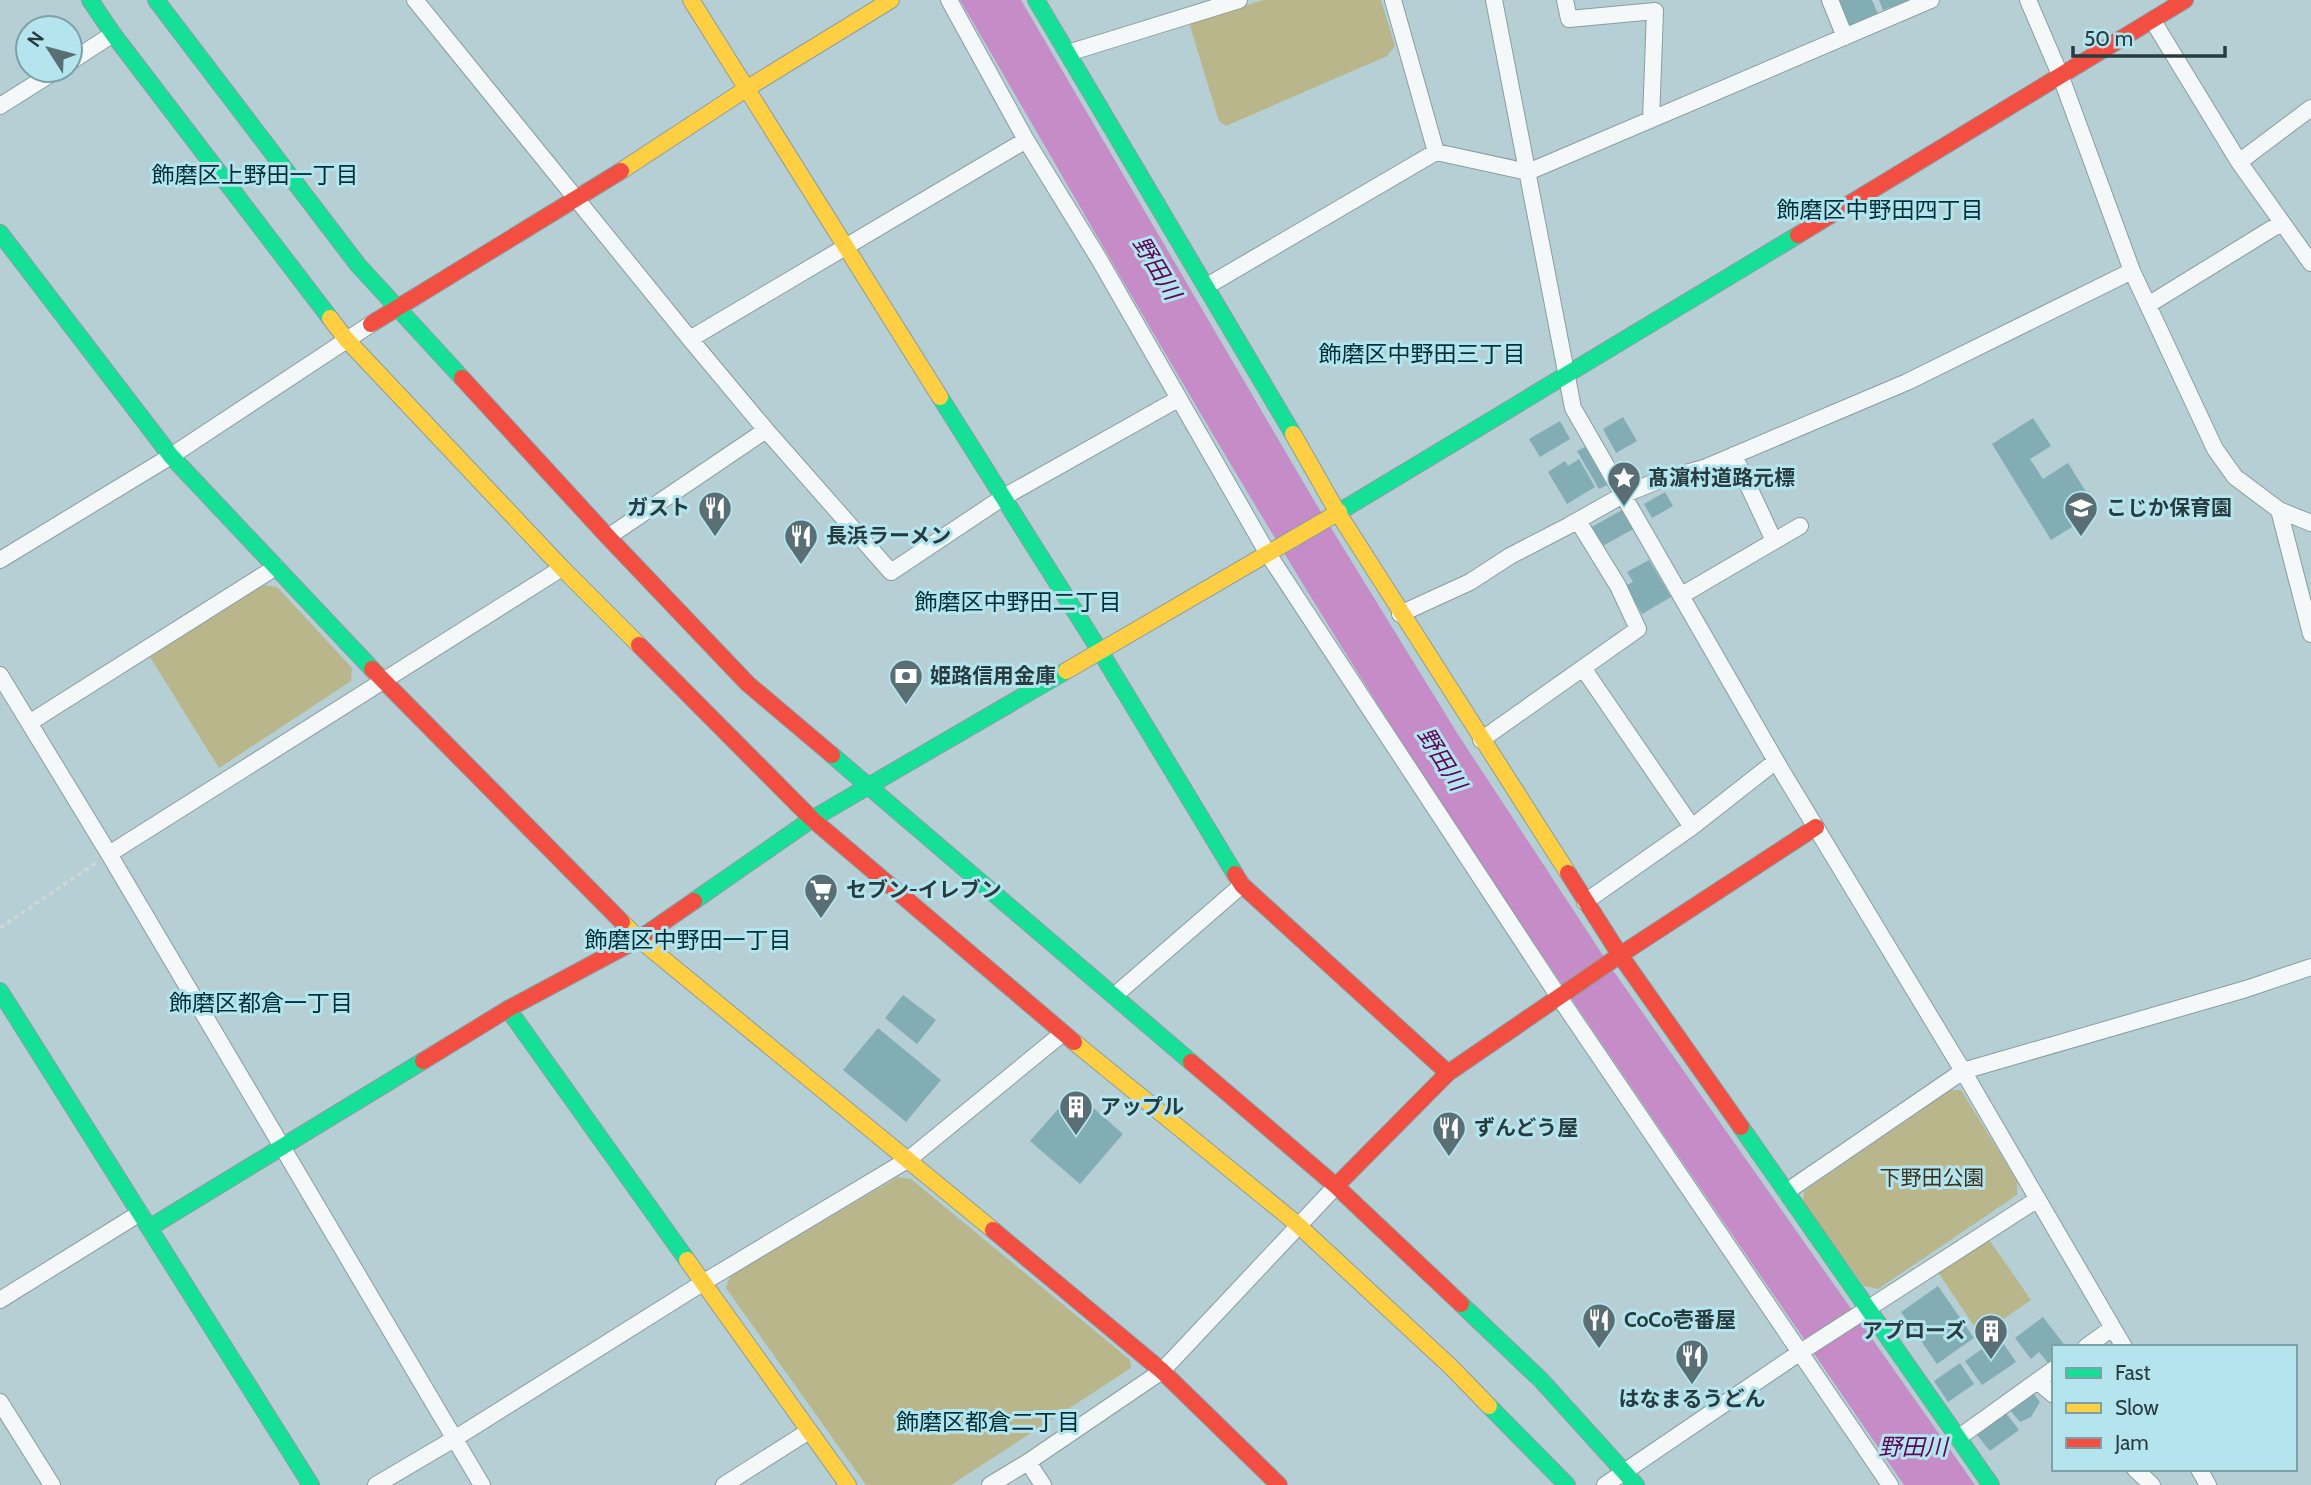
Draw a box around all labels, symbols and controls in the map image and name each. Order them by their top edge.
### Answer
north arrow [14,14,84,84]
scale bar [2073,14,2225,58]
text: 50 m [2084,26,2133,51]
text: N [22,27,49,51]
district label: 飾磨区上野田一丁目 [152,161,359,189]
district label: 飾磨区中野田四丁目 [1777,196,1984,224]
water label: 野田川 [1127,231,1188,307]
district label: 飾磨区中野田三丁目 [1319,340,1526,368]
place icon: 髙濵村道路元標 [1605,459,1643,508]
place label: 髙濵村道路元標 [1648,465,1795,490]
restaurant icon: ガスト [696,489,734,538]
school or university icon: こじか保育園 [2062,489,2100,538]
place label: ガスト [627,495,690,520]
place label: こじか保育園 [2106,495,2232,520]
restaurant icon: 長浜ラーメン [782,517,820,566]
place label: 長浜ラーメン [826,523,951,548]
district label: 飾磨区中野田二丁目 [915,588,1122,616]
bank icon: 姫路信用金庫 [887,657,925,706]
place label: 姫路信用金庫 [930,663,1056,688]
water label: 野田川 [1412,722,1474,798]
supermarket icon: セブン-イレブン [802,871,840,920]
place label: セブン-イレブン [846,877,1002,902]
district label: 飾磨区中野田一丁目 [585,926,792,954]
district label: 飾磨区都倉一丁目 [169,989,353,1017]
building icon: アップル [1057,1088,1095,1137]
place label: アップル [1100,1094,1184,1119]
restaurant icon: ずんどう屋 [1430,1109,1468,1158]
place label: ずんどう屋 [1474,1115,1578,1140]
park label: 下野田公園 [1880,1165,1985,1190]
restaurant icon: CoCo壱番屋 [1580,1301,1618,1350]
place label: CoCo壱番屋 [1624,1307,1736,1332]
building icon: アプローズ [1972,1312,2010,1361]
place label: アプローズ [1862,1318,1966,1343]
restaurant icon: はなまるうどん [1673,1337,1711,1386]
legend [2052,1345,2297,1471]
text: Fast [2115,1360,2151,1385]
place label: はなまるうどん [1619,1386,1766,1411]
text: Slow [2115,1395,2159,1420]
district label: 飾磨区都倉二丁目 [896,1408,1080,1436]
text: Jam [2114,1430,2149,1455]
water label: 野田川 [1879,1433,1951,1461]

